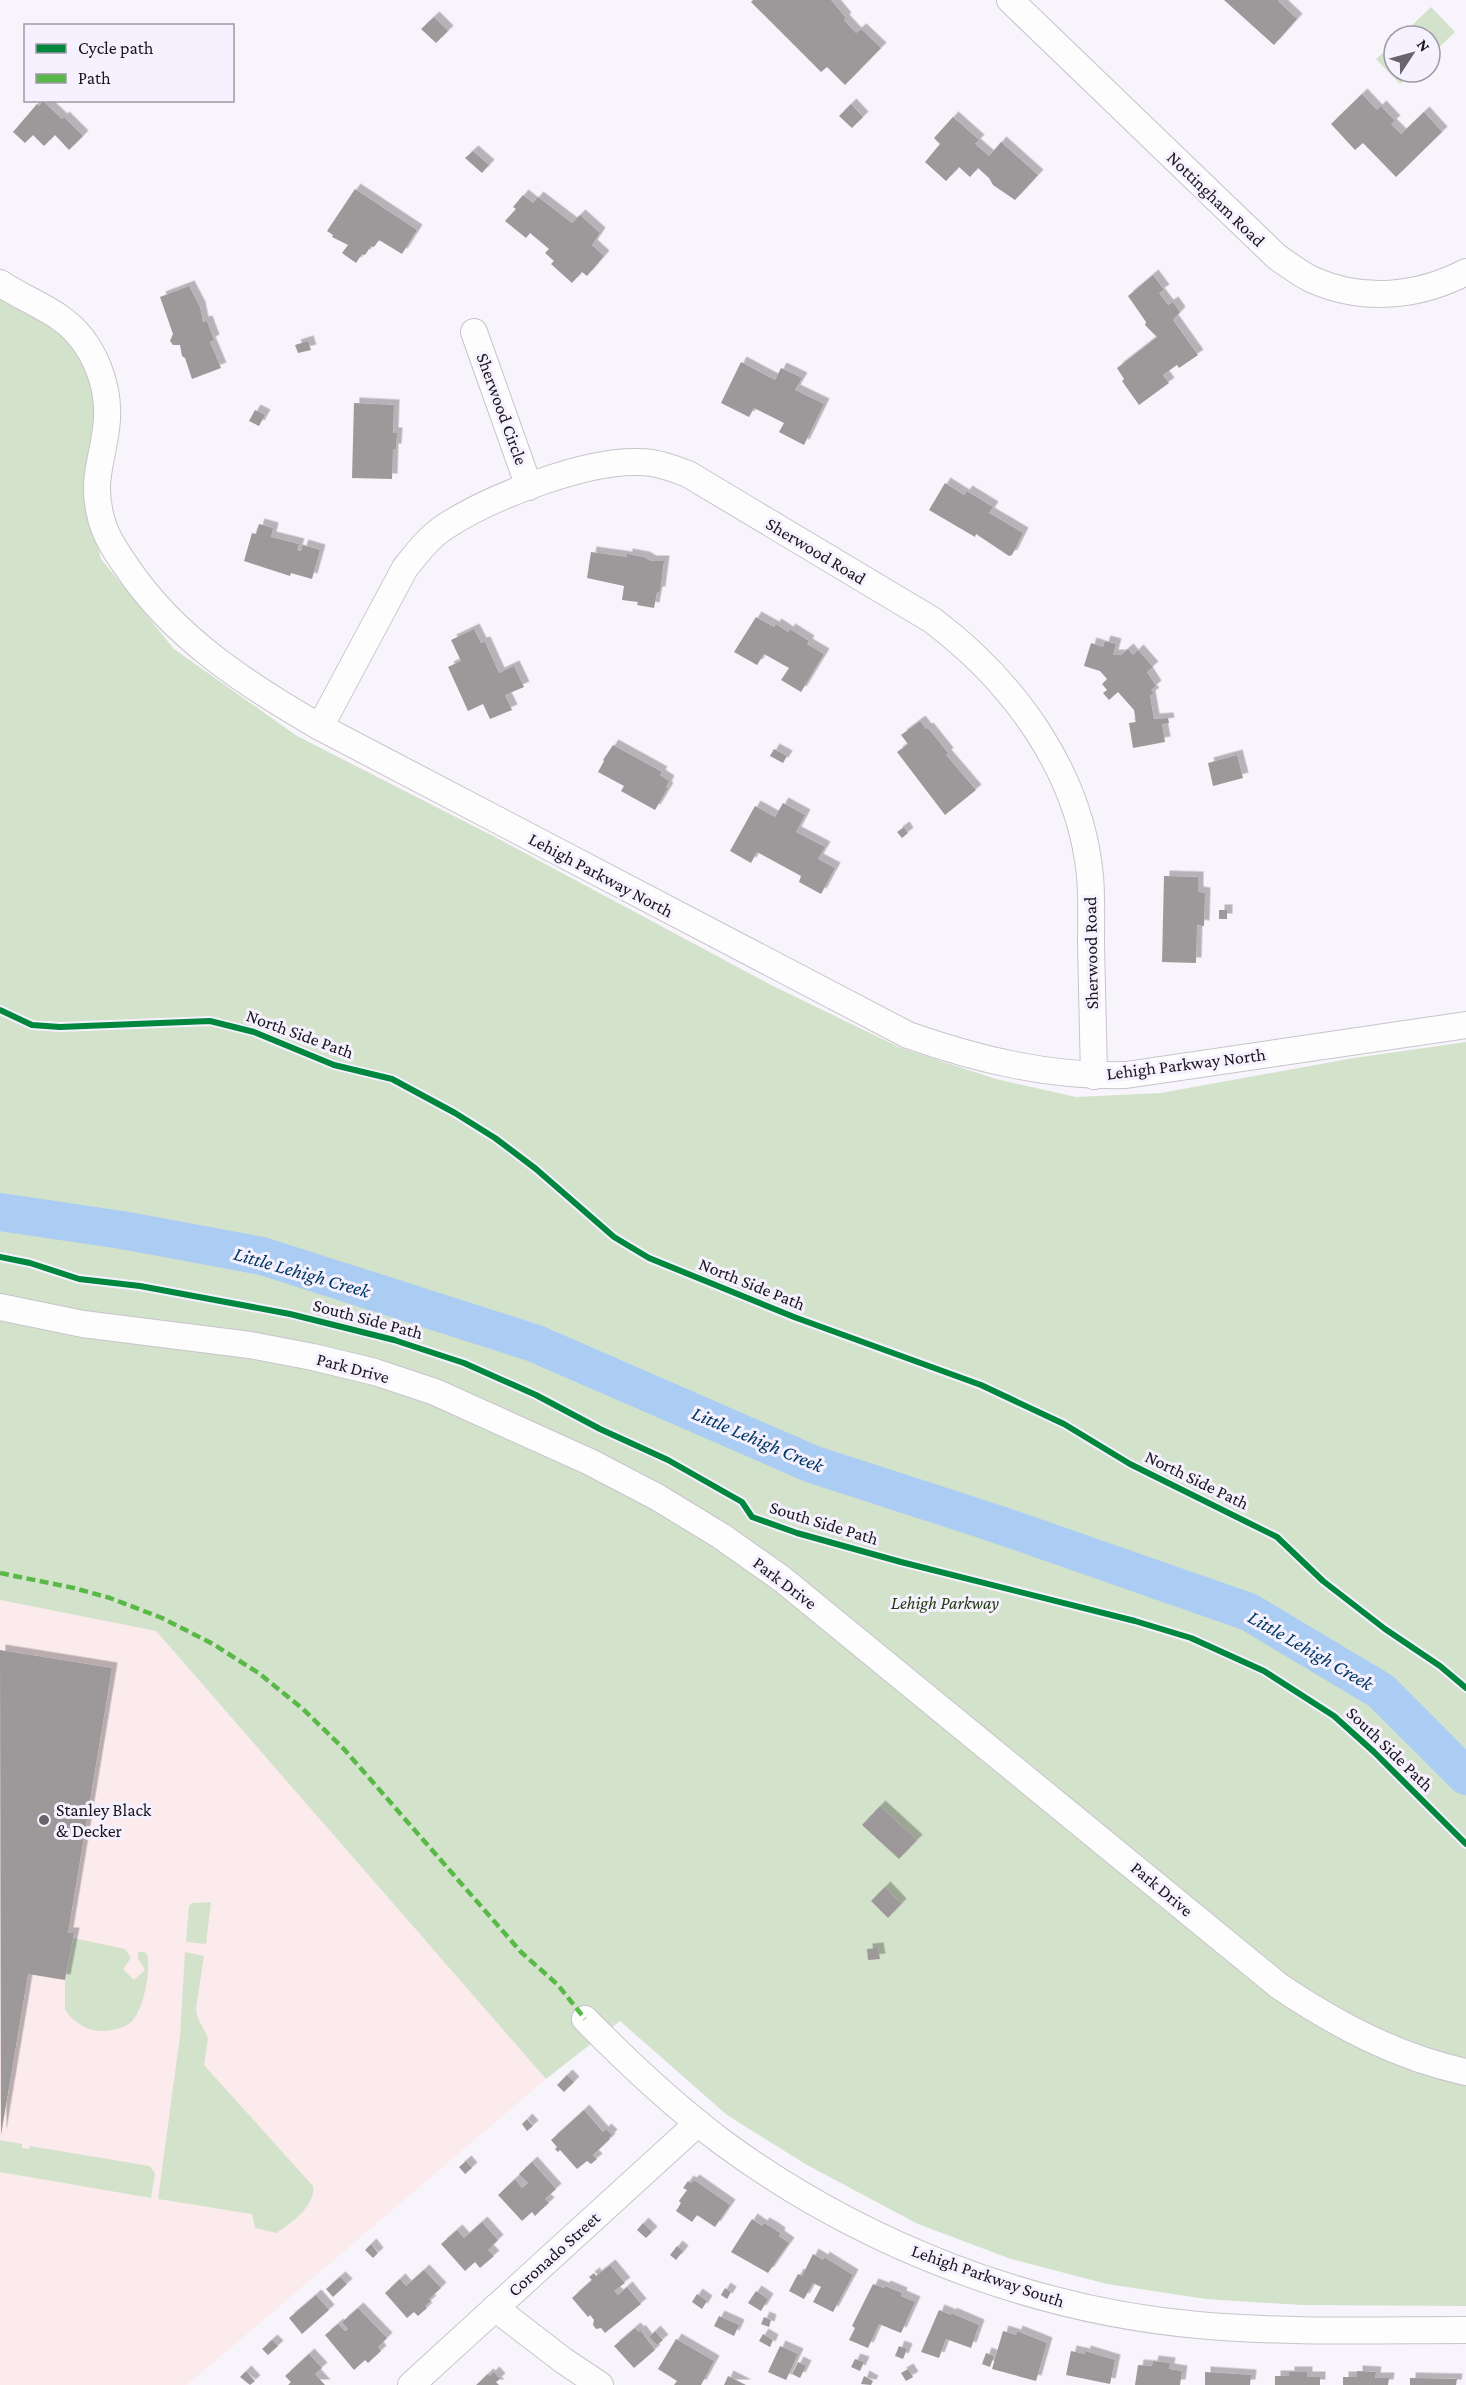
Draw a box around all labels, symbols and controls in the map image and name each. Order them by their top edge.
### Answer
legend [24,24,234,102]
north arrow [1382,24,1442,84]
text: N [1414,36,1434,55]
text: Cycle path [78,38,154,58]
text: Path [78,68,111,88]
street label: Nottingham Road [1163,147,1269,251]
street label: Sherwood Circle [472,350,532,468]
street label: Sherwood Road [763,513,870,589]
street label: Lehigh Parkway North [525,829,677,922]
street label: Sherwood Road [1080,896,1102,1010]
street label: North Side Path [244,1005,357,1063]
street label: Lehigh Parkway North [1105,1044,1267,1084]
water label: Little Lehigh Creek [231,1242,374,1303]
street label: North Side Path [696,1254,808,1314]
street label: South Side Path [311,1295,425,1343]
street label: Park Drive [314,1349,392,1387]
water label: Little Lehigh Creek [689,1401,828,1478]
street label: North Side Path [1142,1446,1252,1514]
street label: South Side Path [767,1497,881,1549]
street label: Park Drive [749,1553,821,1613]
park label: Lehigh Parkway [891,1593,1000,1613]
water label: Little Lehigh Creek [1244,1605,1378,1696]
street label: South Side Path [1343,1703,1438,1795]
place label: Stanley Black & Decker [56,1800,152,1841]
marker: Stanley Black & Decker [37,1813,51,1827]
street label: Park Drive [1127,1857,1197,1921]
street label: Coronado Street [504,2207,605,2300]
street label: Lehigh Parkway South [909,2240,1067,2312]

